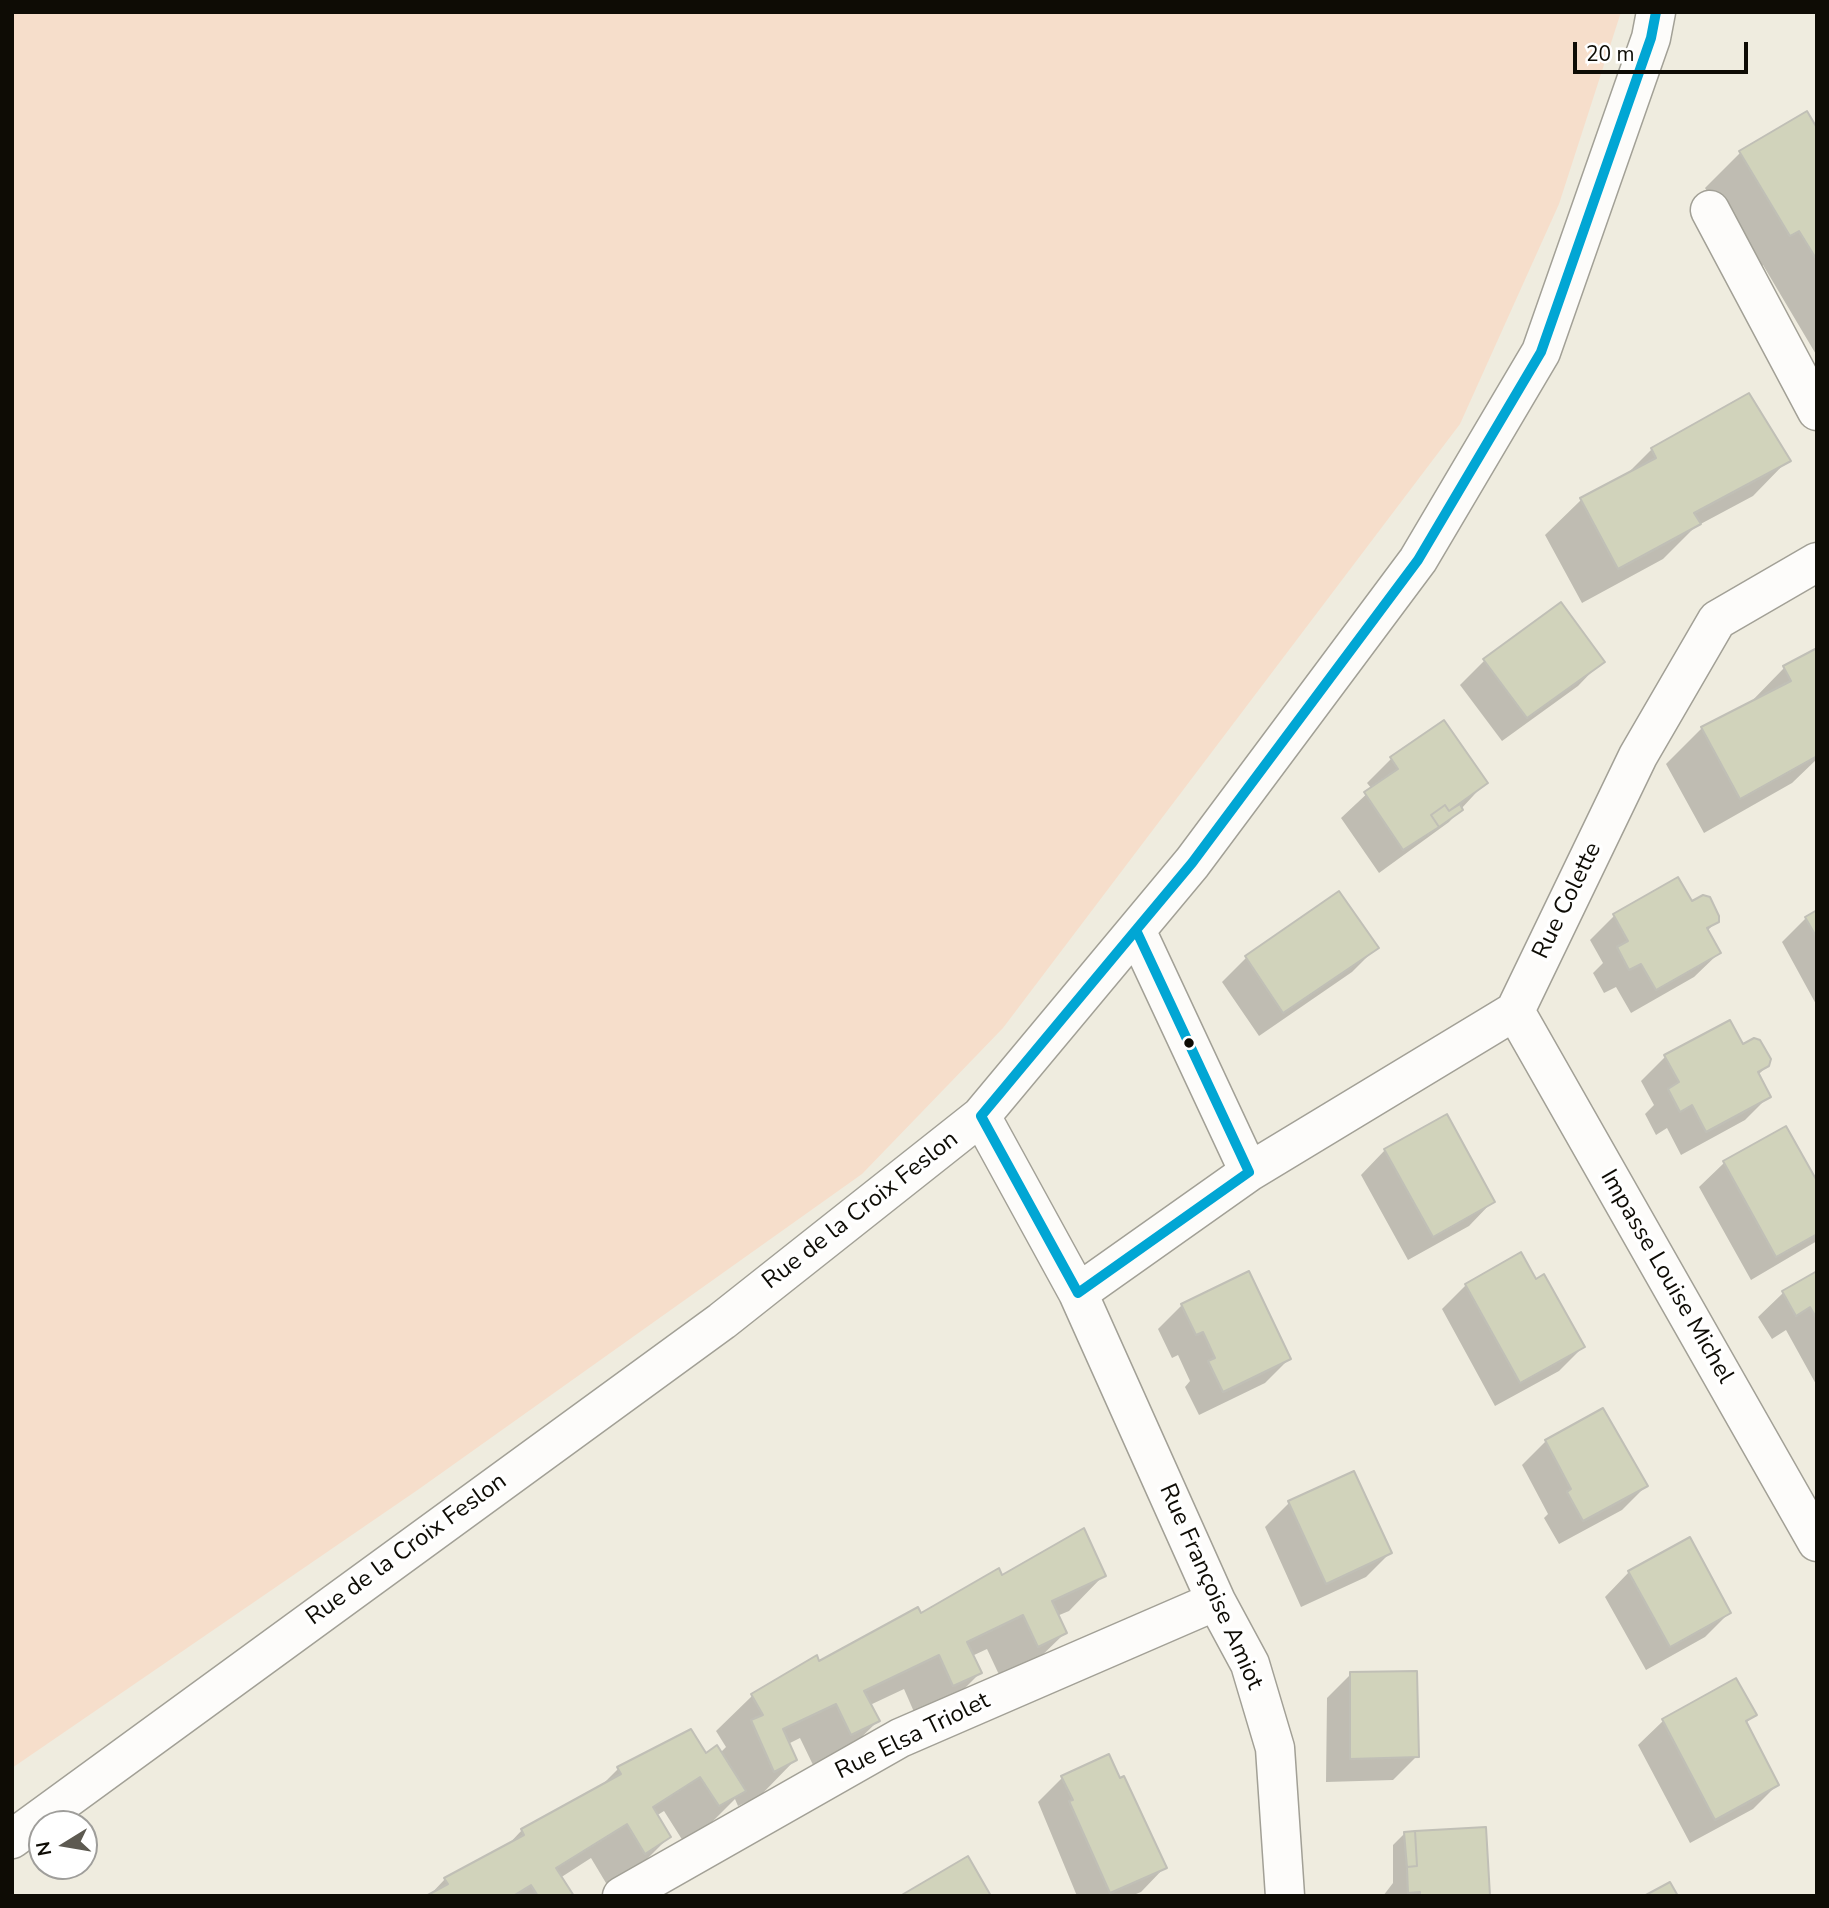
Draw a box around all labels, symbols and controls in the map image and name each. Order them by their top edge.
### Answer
scale bar [1577,28,1752,72]
text: 20 m [1586,40,1635,68]
street label: Rue Colette [1527,838,1609,964]
unlabelled marker [1182,1036,1196,1050]
street label: Rue de la Croix Feslon [757,1126,965,1296]
street label: Impasse Louise Michel [1593,1165,1739,1389]
street label: Rue de la Croix Feslon [301,1468,513,1632]
street label: Rue Françoise Amiot [1152,1480,1268,1694]
street label: Rue Elsa Triolet [831,1687,995,1787]
north arrow [28,1810,98,1880]
text: N [30,1839,58,1858]

